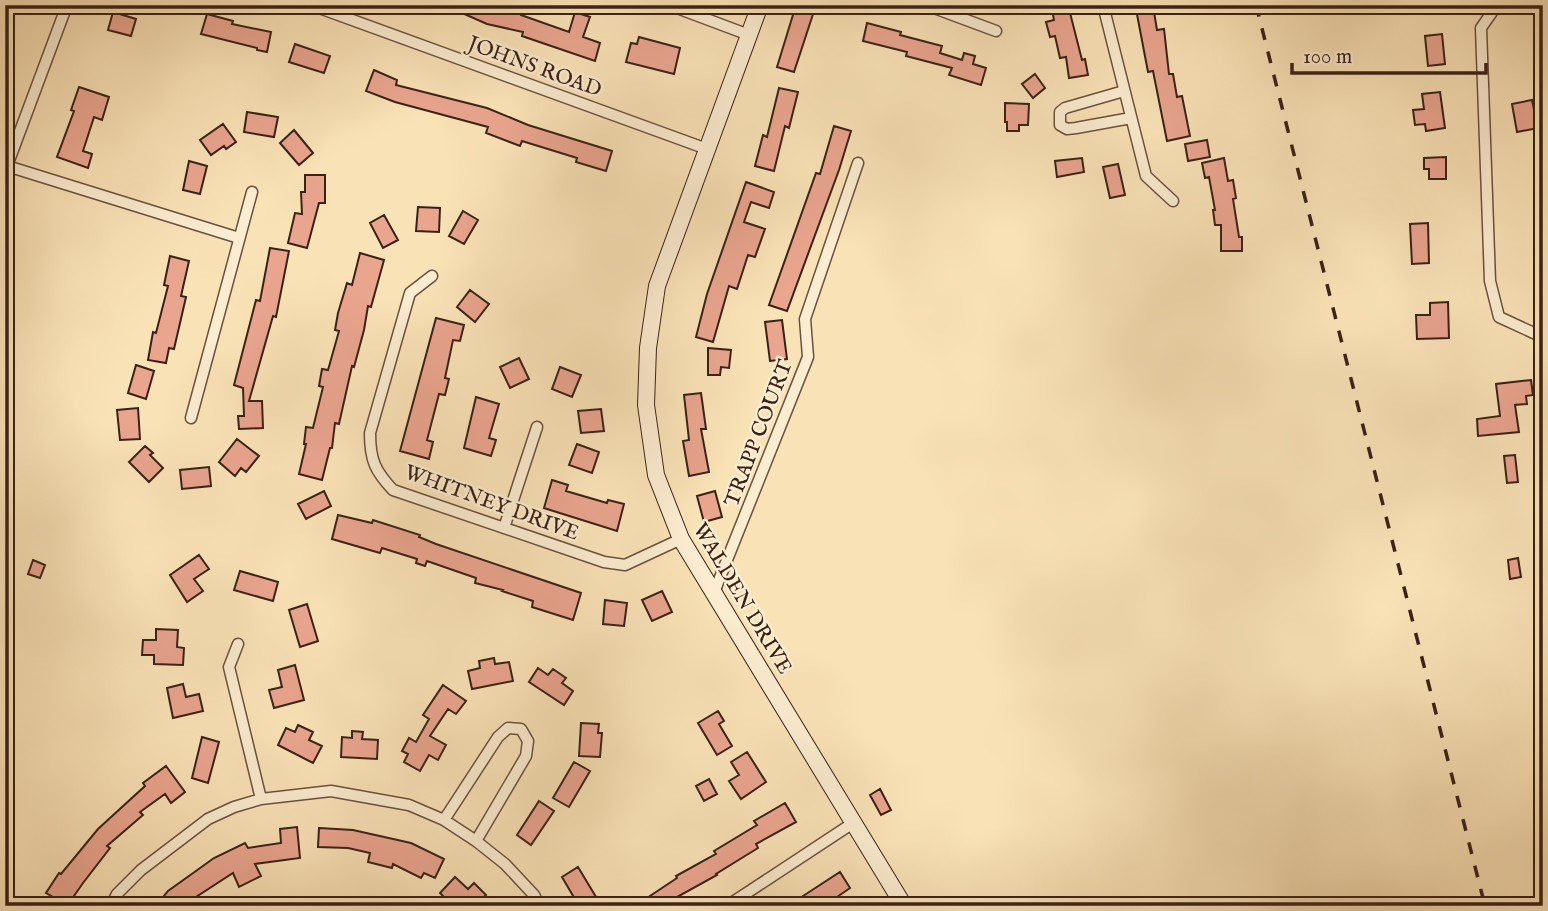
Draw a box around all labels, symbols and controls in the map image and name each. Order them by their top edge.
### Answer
street label: JOHNS ROAD [462,30,605,104]
scale bar [1292,32,1487,76]
text: 100 m [1303,44,1352,71]
street label: TRAPP COURT [719,356,800,511]
street label: WHITNEY DRIVE [401,459,582,548]
street label: WALDEN DRIVE [686,518,798,679]

